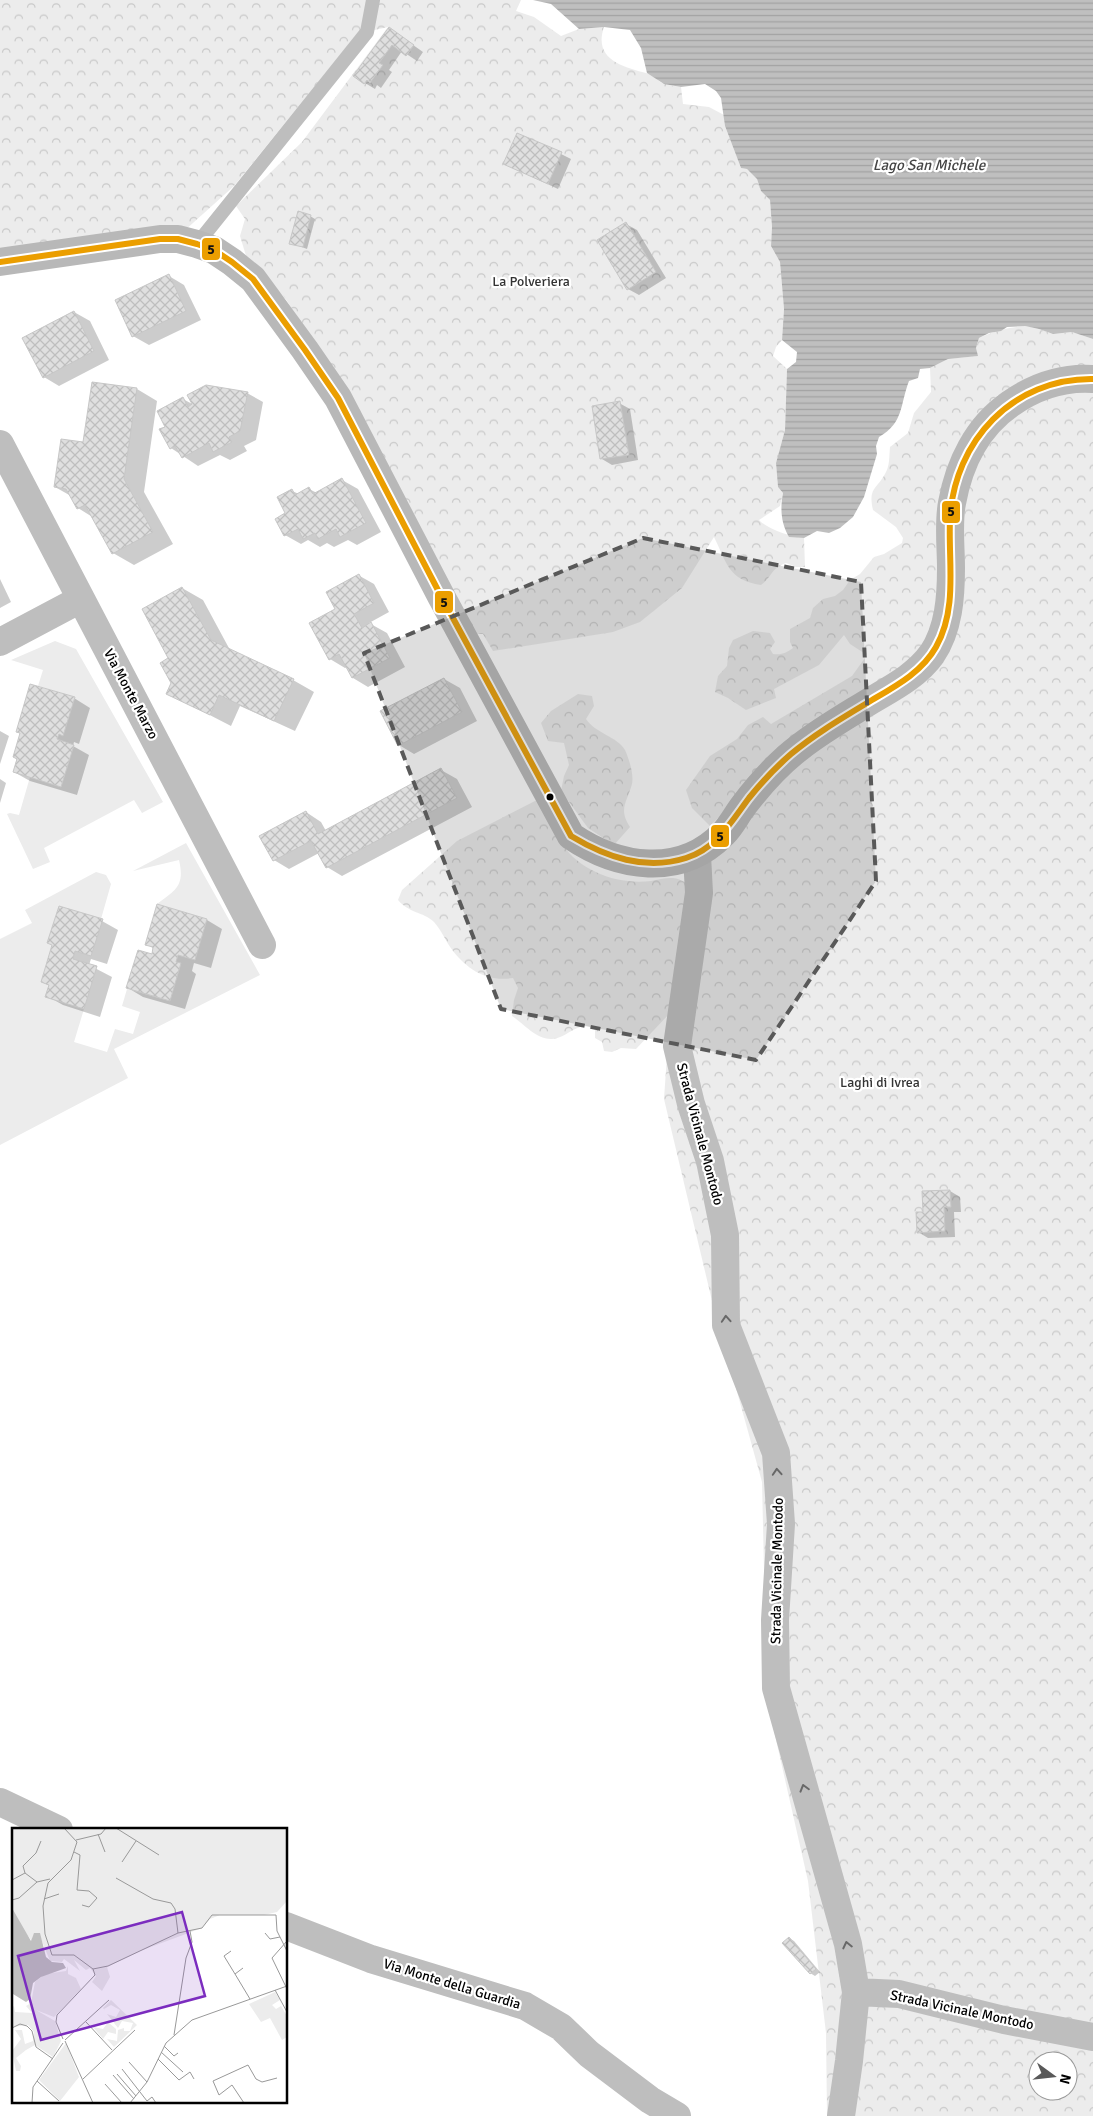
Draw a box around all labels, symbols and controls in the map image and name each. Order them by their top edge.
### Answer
water label: Lago San Michele [873,156,987,174]
line badge: 5 [201,237,221,261]
text: 5 [207,241,215,258]
park label: La Polveriera [492,273,570,290]
line badge: 5 [941,500,961,524]
text: 5 [947,503,955,520]
line badge: 5 [434,590,454,614]
text: 5 [440,594,448,611]
street label: Via Monte Marzo [100,646,162,742]
unlabelled marker [545,792,555,802]
line badge: 5 [710,824,730,848]
text: 5 [716,828,724,845]
street label: Strada Vicinale Montodo [673,1061,727,1207]
park label: Laghi di Ivrea [840,1074,920,1091]
one-way arrow [721,1314,732,1322]
one-way arrow [772,1468,783,1476]
street label: Strada Vicinale Montodo [767,1498,787,1644]
one-way arrow [800,1784,810,1792]
inset map [12,1828,288,2104]
one-way arrow [842,1940,853,1949]
street label: Via Monte della Guardia [381,1955,523,2013]
street label: Strada Vicinale Montodo [889,1986,1035,2034]
north arrow [1028,2051,1078,2101]
text: N [1056,2072,1075,2086]

